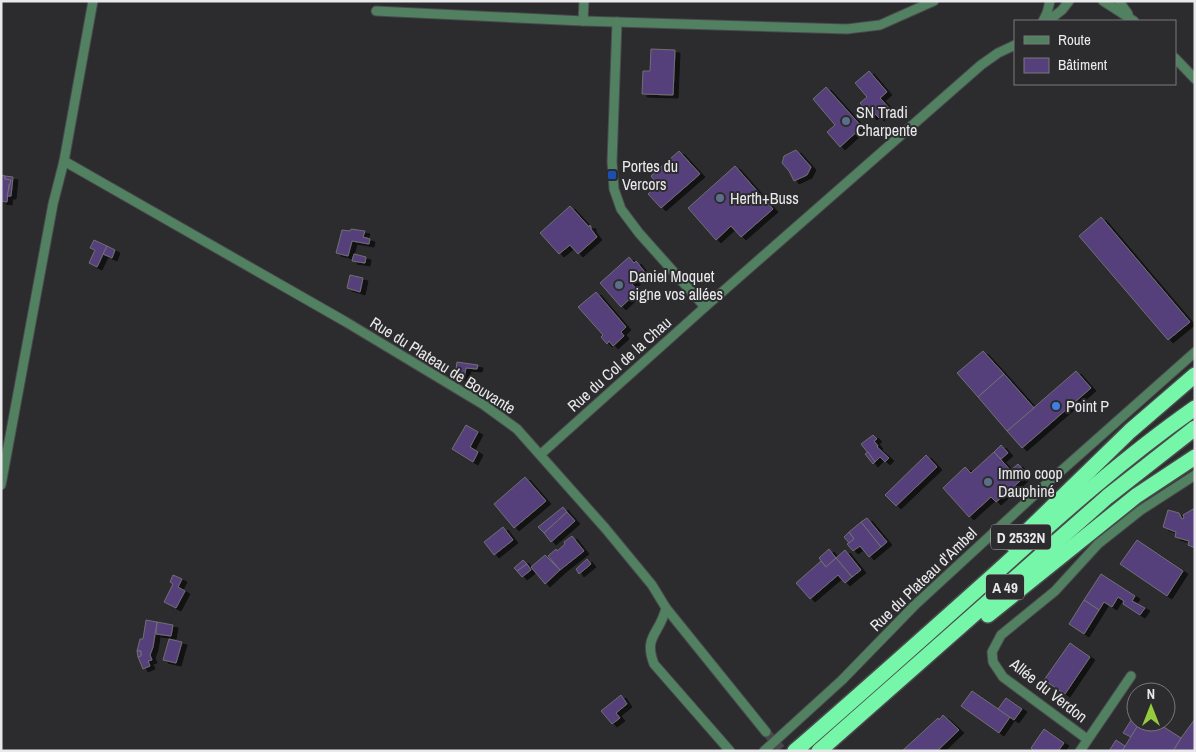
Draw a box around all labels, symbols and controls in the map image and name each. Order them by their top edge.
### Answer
legend [1014,20,1176,85]
text: Route [1058,29,1091,50]
text: Bâtiment [1058,54,1108,75]
place label: SN Tradi Charpente [856,101,917,141]
marker: SN Tradi Charpente [840,115,852,127]
place label: Portes du Vercors [622,155,678,195]
marker: Portes du Vercors [606,169,618,181]
place label: Herth+Buss [730,187,799,209]
marker: Herth+Buss [714,192,726,204]
place label: Daniel Moquet signe vos allées [629,265,723,305]
marker: Daniel Moquet signe vos allées [613,279,625,291]
street label: Rue du Plateau de Bouvante [366,311,520,419]
street label: Rue du Col de la Chau [562,311,676,417]
place label: Point P [1066,395,1109,417]
marker: Point P [1050,400,1062,412]
place label: Immo coop Dauphiné [998,462,1063,502]
marker: Immo coop Dauphiné [982,476,994,488]
street label: Rue du Plateau d'Ambel [865,522,981,636]
road number: D 2532N [991,524,1051,550]
road number: A 49 [986,574,1024,600]
street label: Allée du Verdon [1005,652,1092,727]
north arrow [1126,682,1176,732]
text: N [1147,685,1155,703]

